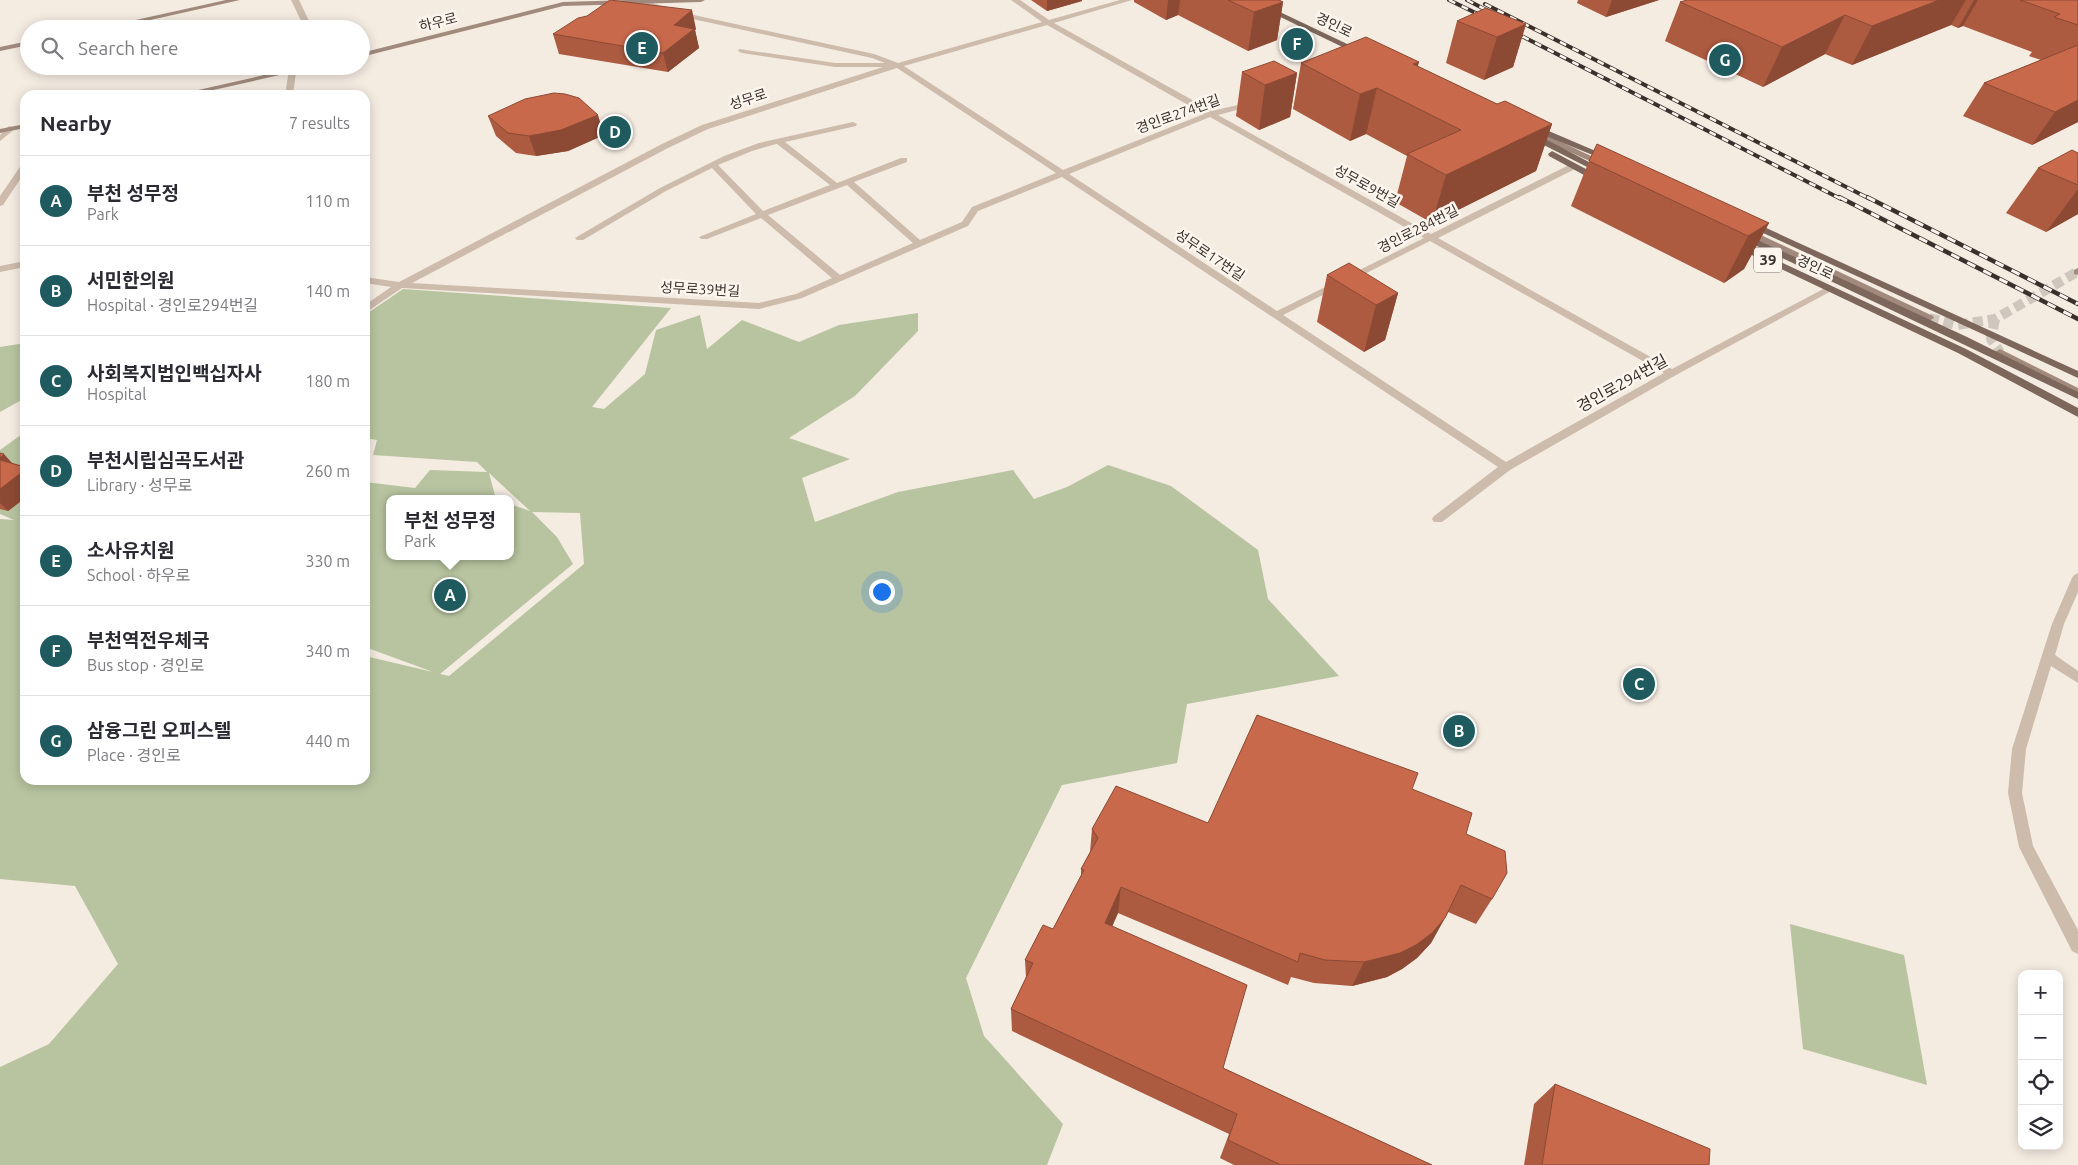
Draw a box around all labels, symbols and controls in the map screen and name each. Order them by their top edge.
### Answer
street label: 하우로 [417,10,459,34]
street label: 경인로 [1313,10,1355,40]
search box [20,20,370,75]
pin: F [1281,25,1313,63]
pin: E [626,29,658,67]
icon: search [38,34,66,62]
text: Search here [78,37,178,59]
pin: G [1709,41,1741,79]
street label: 성무로 [727,85,769,113]
street label: 경인로274번길 [1134,91,1222,137]
text: Nearby [40,111,111,135]
pin: D [599,113,631,151]
text: 7 results [289,114,350,132]
street label: 성무로9번길 [1332,161,1402,211]
text: 부천 성무정 [87,182,179,204]
text: A [50,192,62,210]
text: 110 m [305,192,350,210]
street label: 경인로284번길 [1375,202,1461,256]
text: Park [87,205,119,223]
street label: 성무로17번길 [1172,226,1248,284]
road number: 39 [1754,248,1782,272]
street label: 경인로 [1794,252,1836,282]
text: 서민한의원 [87,269,174,291]
street label: 성무로39번길 [660,279,740,299]
text: B [51,282,61,300]
text: 140 m [305,282,350,300]
text: Hospital · 경인로294번길 [87,296,258,314]
street label: 경인로294번길 [1574,351,1670,415]
text: 사회복지법인백십자사 [87,362,262,384]
text: C [51,372,61,390]
text: 180 m [305,372,350,390]
text: Hospital [87,385,146,403]
text: 부천시립심곡도서관 [87,449,244,471]
text: D [50,462,62,480]
text: 260 m [305,462,350,480]
text: Library · 성무로 [87,476,192,494]
popup [386,495,514,560]
text: 부천 성무정 [404,509,496,531]
text: Park [404,532,436,550]
text: 소사유치원 [87,539,174,561]
text: E [51,552,61,570]
text: 330 m [305,552,350,570]
text: School · 하우로 [87,566,190,584]
pin: A [434,576,466,614]
your location [869,579,895,605]
text: 부천역전우체국 [87,629,209,651]
text: F [52,642,61,660]
text: 340 m [305,642,350,660]
text: Bus stop · 경인로 [87,656,204,674]
pin: C [1623,665,1655,703]
pin: B [1443,712,1475,750]
text: 삼융그린 오피스텔 [87,719,231,741]
text: G [50,732,62,750]
text: 440 m [305,732,350,750]
text: Place · 경인로 [87,746,181,764]
map controls [2018,970,2063,1150]
button: + [2018,970,2063,1015]
button: − [2018,1015,2063,1060]
button: locate [2018,1060,2063,1105]
button: layers [2018,1105,2063,1150]

